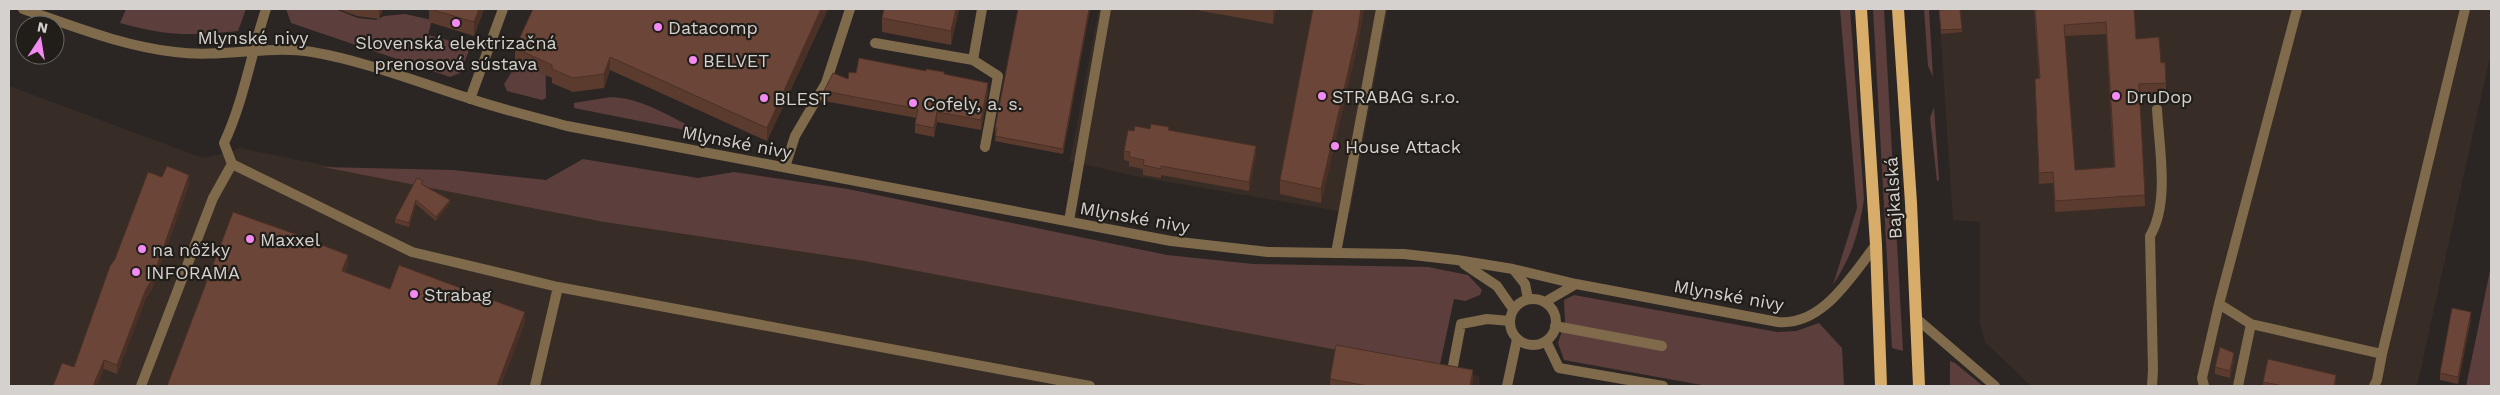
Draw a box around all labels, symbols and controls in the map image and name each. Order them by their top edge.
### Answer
north arrow [15,15,65,65]
marker: Slovenská elektrizačná prenosová sústava [450,17,462,29]
place label: Datacomp [668,17,758,38]
text: N [36,18,49,36]
marker: Datacomp [652,21,664,33]
street label: Mlynské nivy [197,27,309,48]
place label: Slovenská elektrizačná prenosová sústava [355,32,557,74]
place label: BELVET [703,50,769,71]
marker: BELVET [687,54,699,66]
place label: STRABAG s.r.o. [1332,86,1460,107]
place label: DruDop [2126,86,2192,107]
place label: BLEST [774,88,830,109]
marker: STRABAG s.r.o. [1316,90,1328,102]
marker: DruDop [2110,90,2122,102]
marker: BLEST [758,92,770,104]
place label: Cofely, a. s. [923,93,1023,114]
marker: Cofely, a. s. [907,97,919,109]
street label: Mlynské nivy [680,121,794,163]
place label: House Attack [1345,136,1461,157]
marker: House Attack [1329,140,1341,152]
street label: Bajkalská [1880,156,1906,240]
street label: Mlynské nivy [1078,197,1192,237]
place label: Maxxel [260,229,321,250]
marker: Maxxel [244,233,256,245]
place label: na nôžky [152,239,231,260]
marker: na nôžky [136,243,148,255]
place label: INFORAMA [146,262,240,283]
marker: INFORAMA [130,266,142,278]
street label: Mlynské nivy [1672,275,1786,315]
place label: Strabag [424,284,492,305]
marker: Strabag [408,288,420,300]

